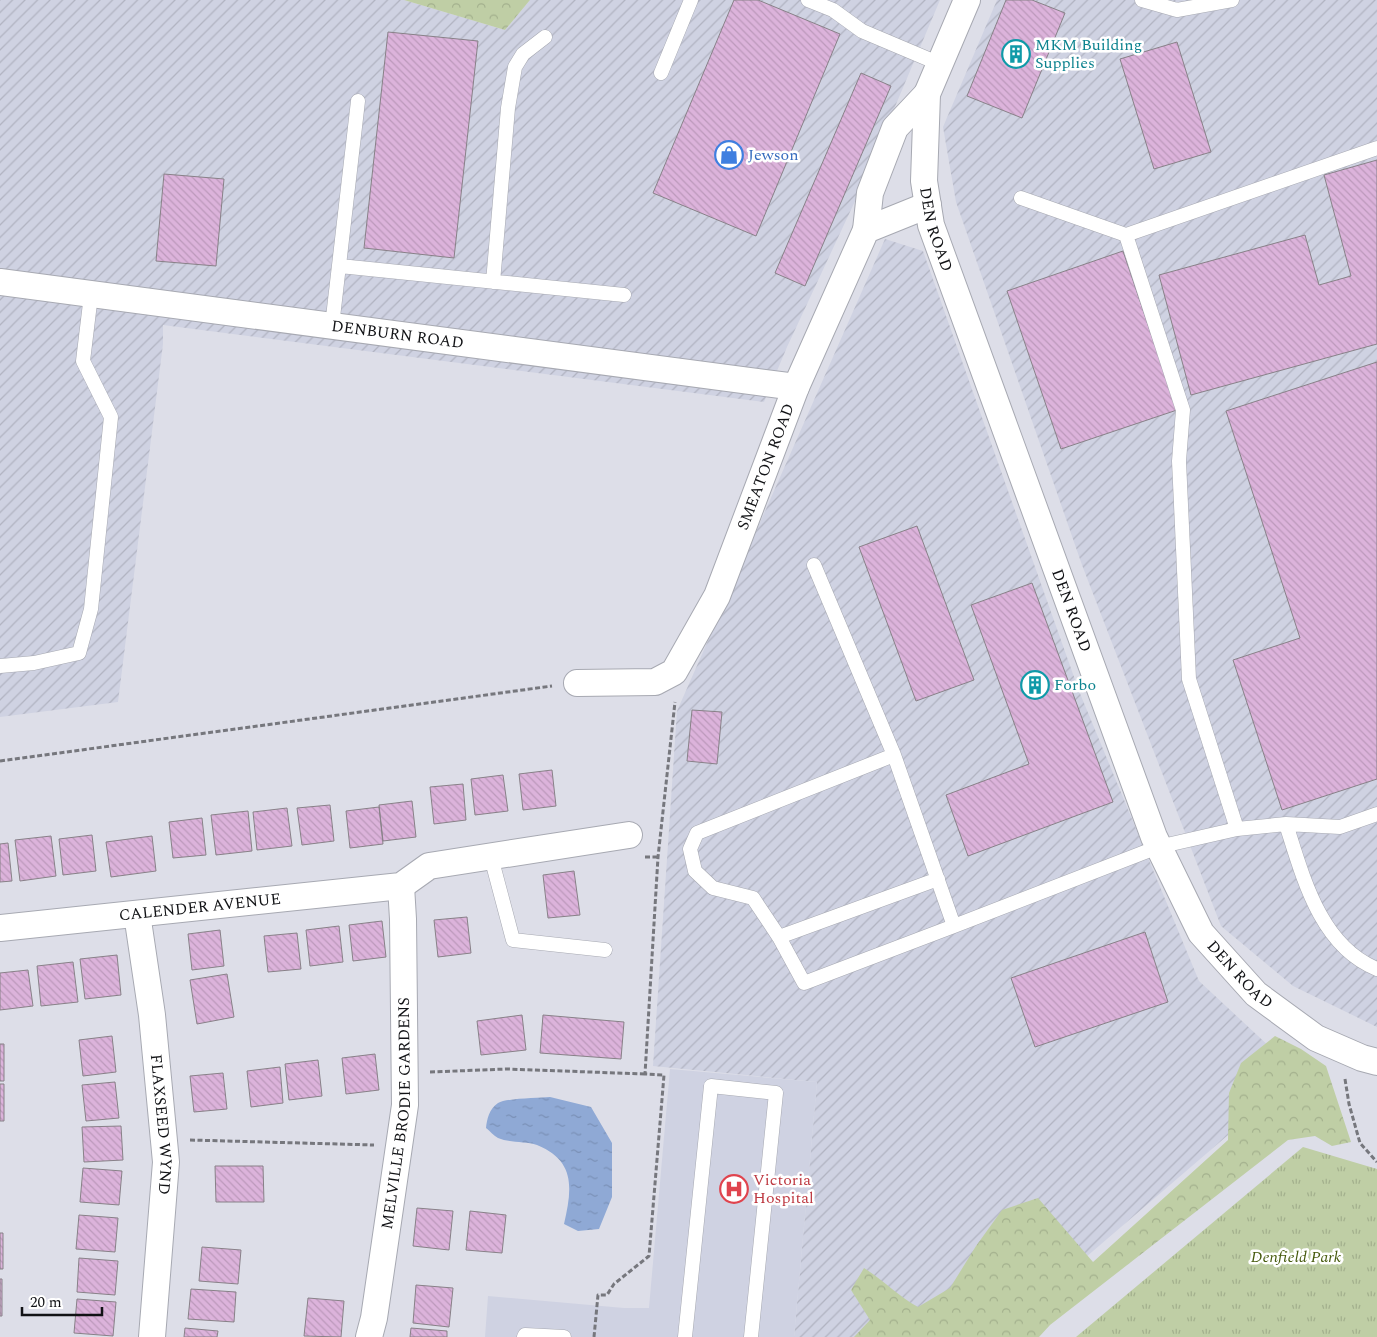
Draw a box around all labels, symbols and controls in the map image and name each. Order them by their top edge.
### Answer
place label: MKM Building Supplies [1035,33,1142,75]
building icon: MKM Building Supplies [1001,39,1031,69]
shop icon: Jewson [714,140,744,170]
place label: Jewson [748,143,799,167]
street label: DEN ROAD [913,185,959,275]
street label: DENBURN ROAD [330,314,465,355]
street label: SMEATON ROAD [731,400,801,534]
street label: DEN ROAD [1045,565,1098,655]
building icon: Forbo [1020,670,1050,700]
place label: Forbo [1054,673,1096,697]
street label: CALENDER AVENUE [118,887,282,927]
street label: DEN ROAD [1201,935,1278,1015]
street label: MELVILLE BRODIE GARDENS [375,997,417,1231]
street label: FLAXSEED WYND [144,1053,178,1196]
place label: Victoria Hospital [753,1168,814,1210]
hospital icon: Victoria Hospital [719,1174,749,1204]
park label: Denfield Park [1251,1245,1342,1269]
scale bar [22,1284,102,1316]
text: 20 m [30,1291,62,1314]

